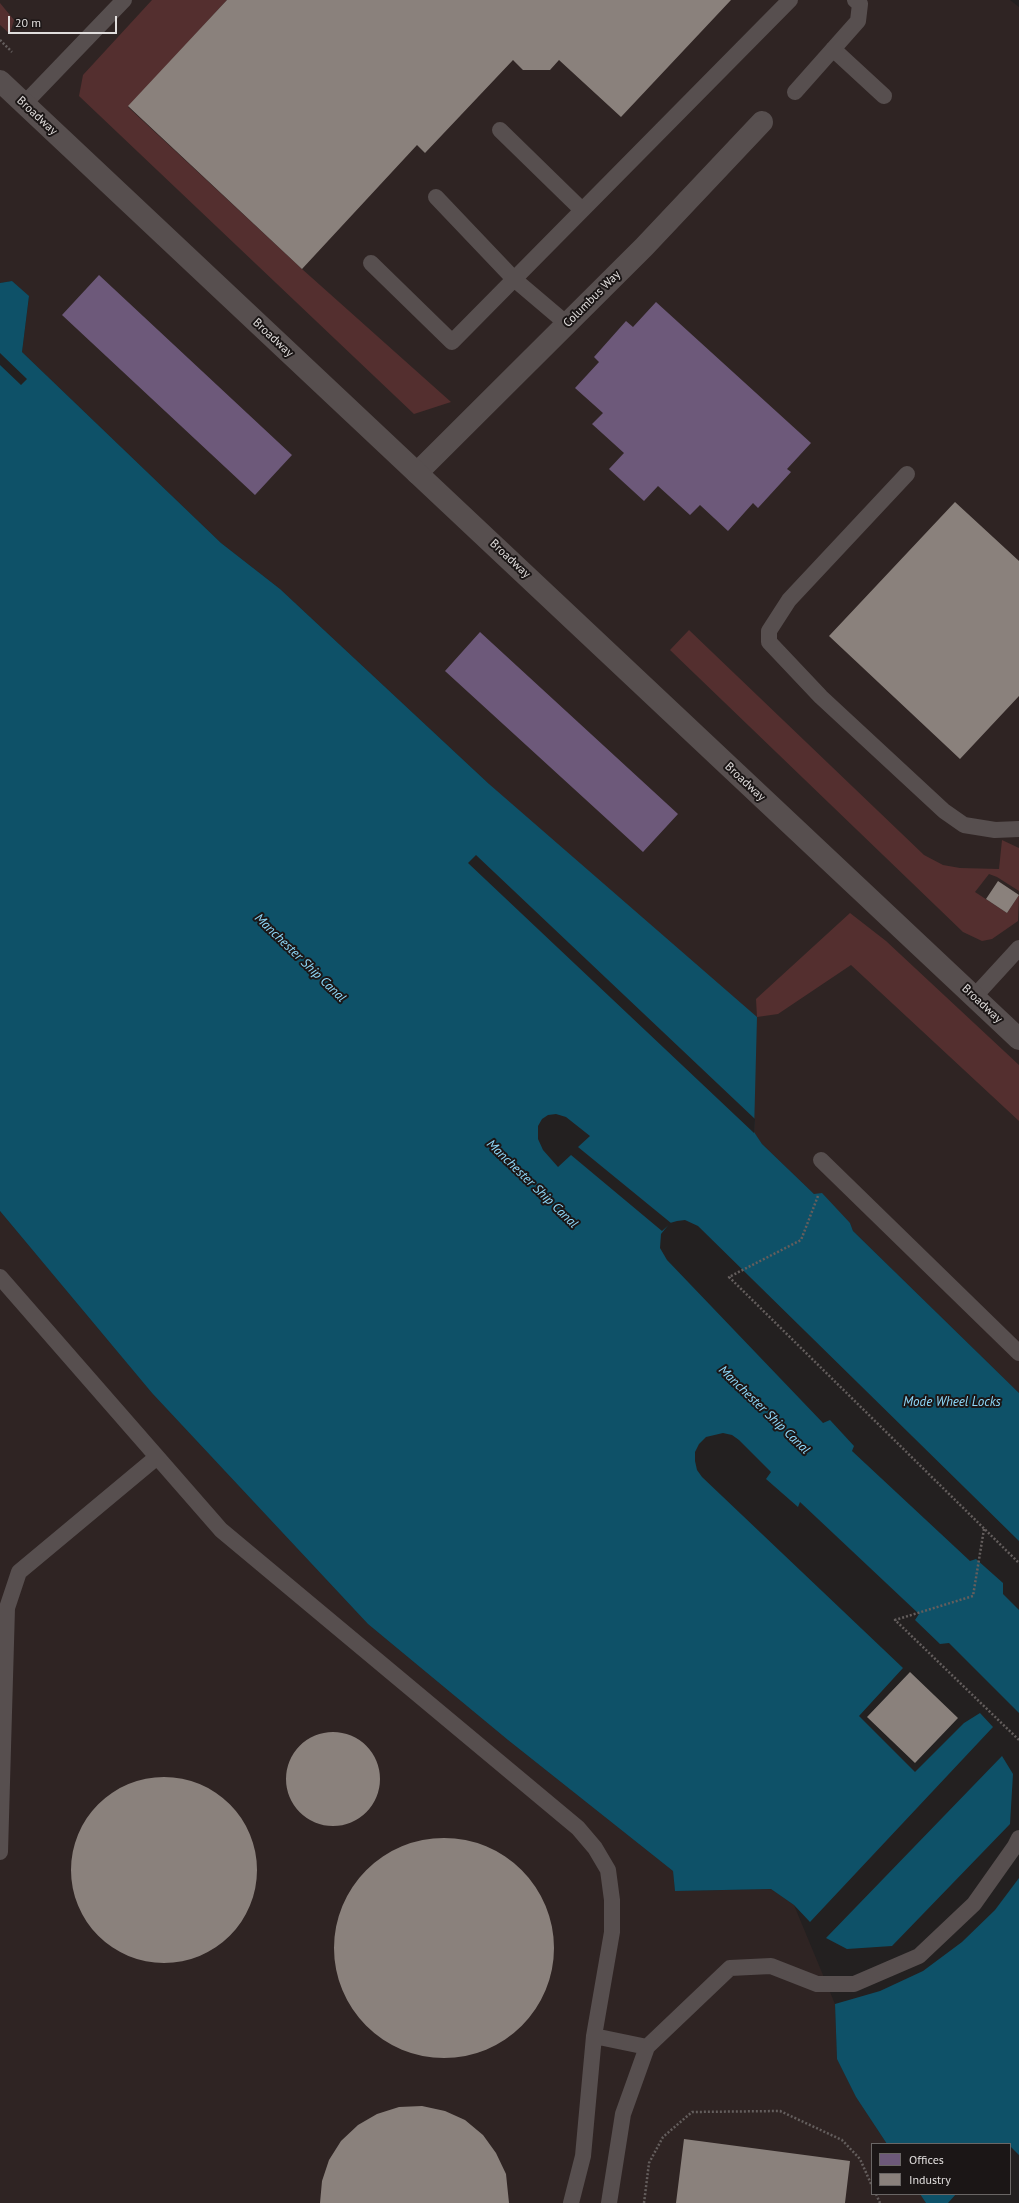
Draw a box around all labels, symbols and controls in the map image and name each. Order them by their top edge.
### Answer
scale bar [10,8,119,34]
text: 20 m [15,15,41,30]
street label: Broadway [14,94,60,138]
street label: Columbus Way [560,267,624,331]
street label: Broadway [250,316,296,360]
street label: Broadway [487,537,533,581]
street label: Broadway [722,760,768,804]
water label: Manchester Ship Canal [251,910,349,1006]
street label: Broadway [959,982,1005,1026]
water label: Manchester Ship Canal [483,1136,581,1232]
water label: Manchester Ship Canal [715,1362,813,1458]
water label: Mode Wheel Locks [903,1394,1001,1410]
legend [871,2143,1011,2195]
text: Offices [909,2152,944,2167]
text: Industry [909,2172,951,2187]

